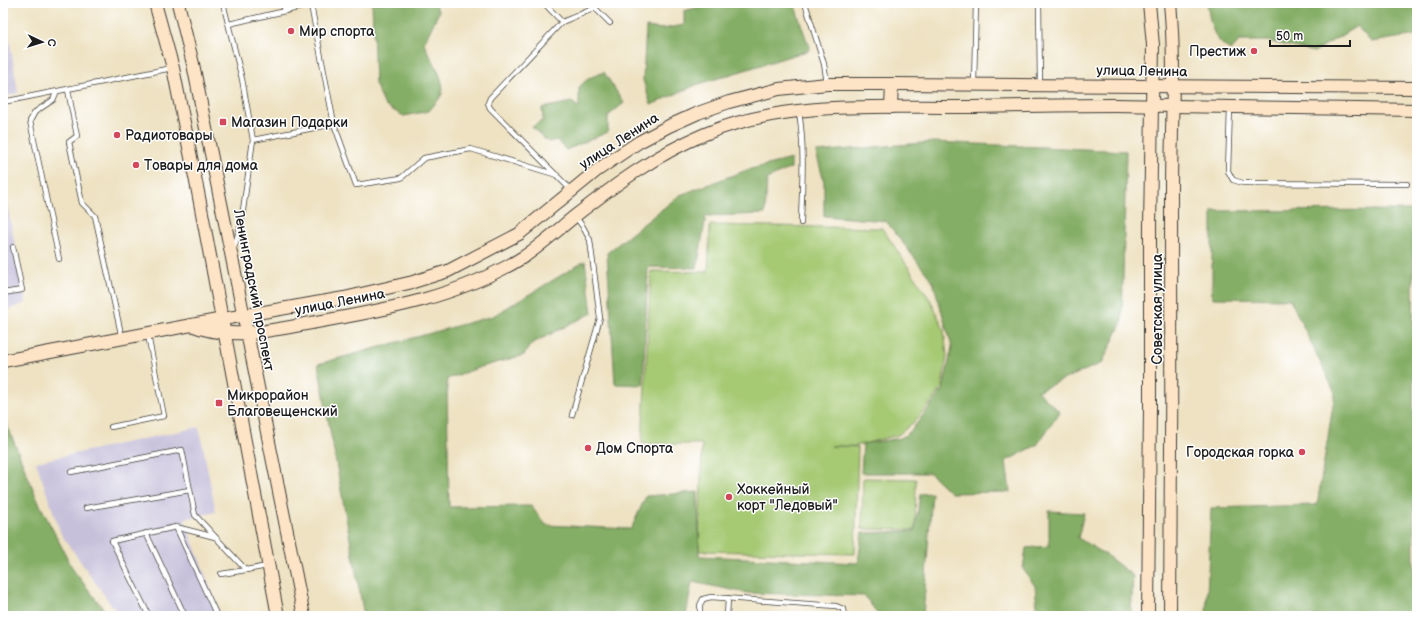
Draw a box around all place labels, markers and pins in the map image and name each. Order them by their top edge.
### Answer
place label: Мир спорта [299,23,375,40]
marker: Мир спорта [286,26,296,36]
place label: Престиж [1189,43,1246,60]
marker: Престиж [1249,46,1259,56]
place label: Магазин Подарки [231,114,348,131]
marker: Магазин Подарки [218,117,228,127]
place label: Радиотовары [125,127,213,144]
marker: Радиотовары [112,130,122,140]
place label: Товары для дома [144,157,259,174]
marker: Товары для дома [131,160,141,170]
place label: Микрорайон Благовещенский [227,387,338,420]
marker: Микрорайон Благовещенский [214,398,224,408]
place label: Дом Спорта [596,440,674,457]
marker: Дом Спорта [583,443,593,453]
place label: Городская горка [1186,444,1295,461]
marker: Городская горка [1297,447,1307,457]
place label: Хоккейный корт "Ледовый" [737,481,838,514]
marker: Хоккейный корт "Ледовый" [724,492,734,502]

